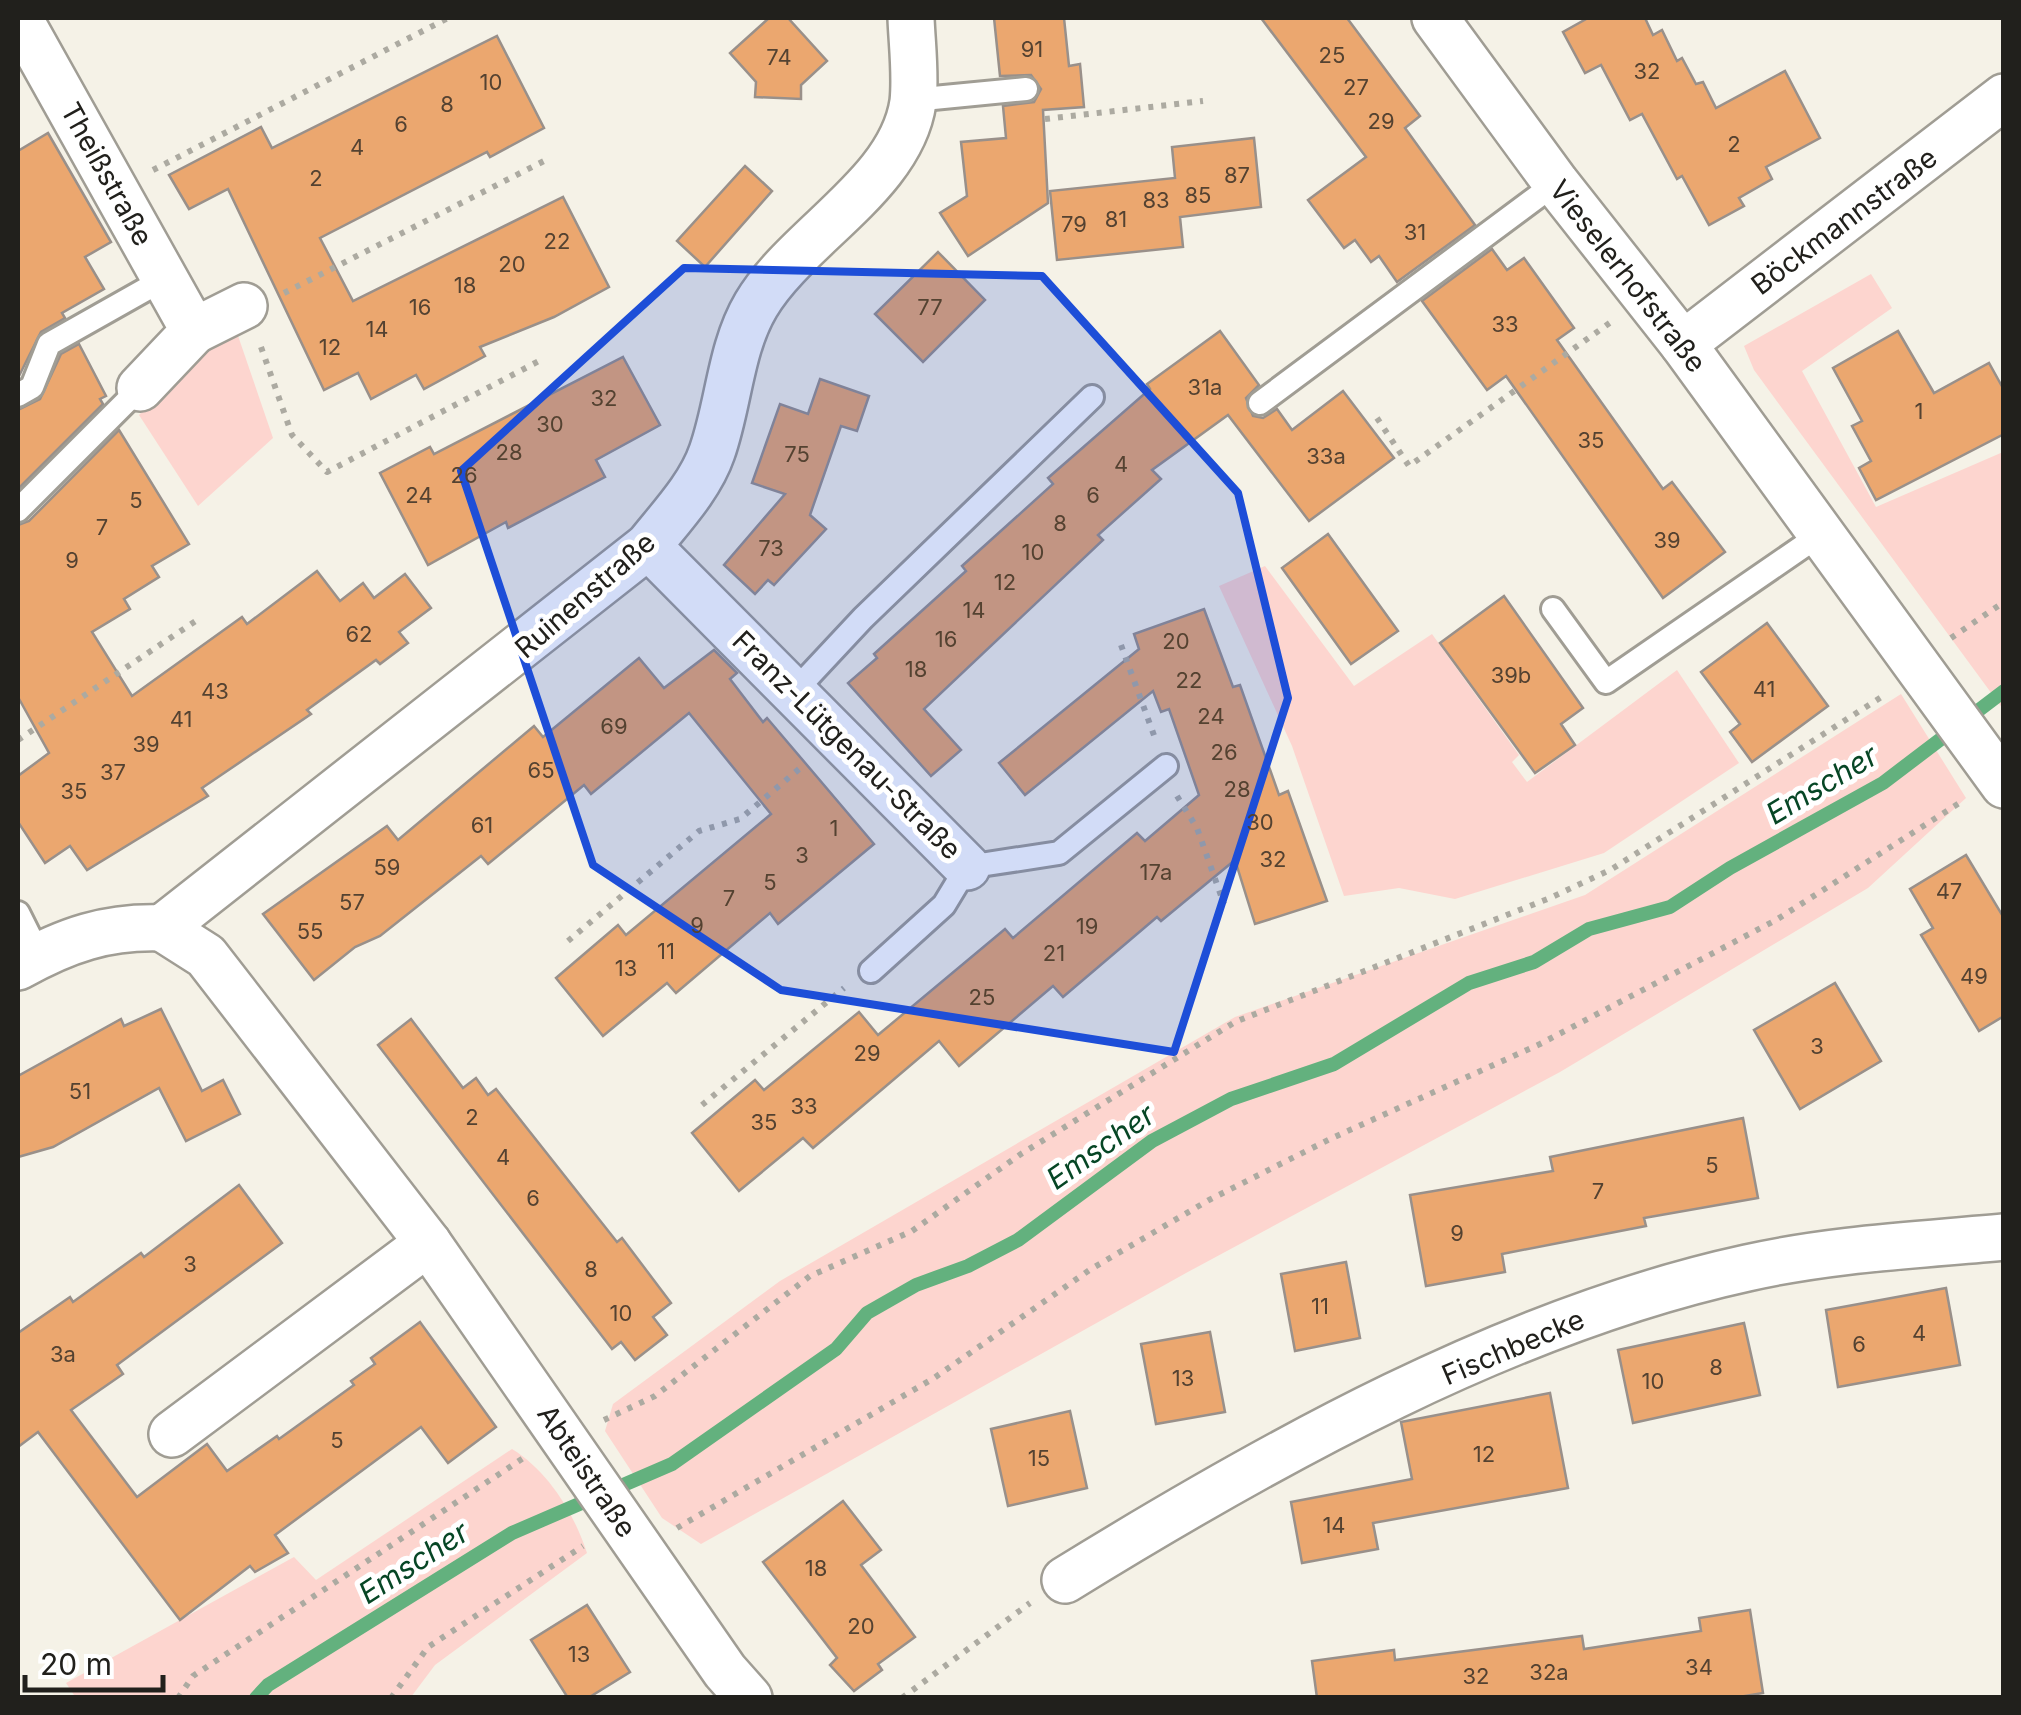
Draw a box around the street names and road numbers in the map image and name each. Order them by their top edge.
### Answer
street label: Theißstraße [54,96,160,252]
street label: Böckmannstraße [1744,140,1944,302]
street label: Vieselerhofstraße [1542,173,1714,379]
street label: Ruinenstraße [508,525,662,665]
street label: Franz-Lütgenau-Straße [726,624,968,866]
street label: Fischbecke [1437,1302,1589,1392]
street label: Abteistraße [530,1398,644,1544]

